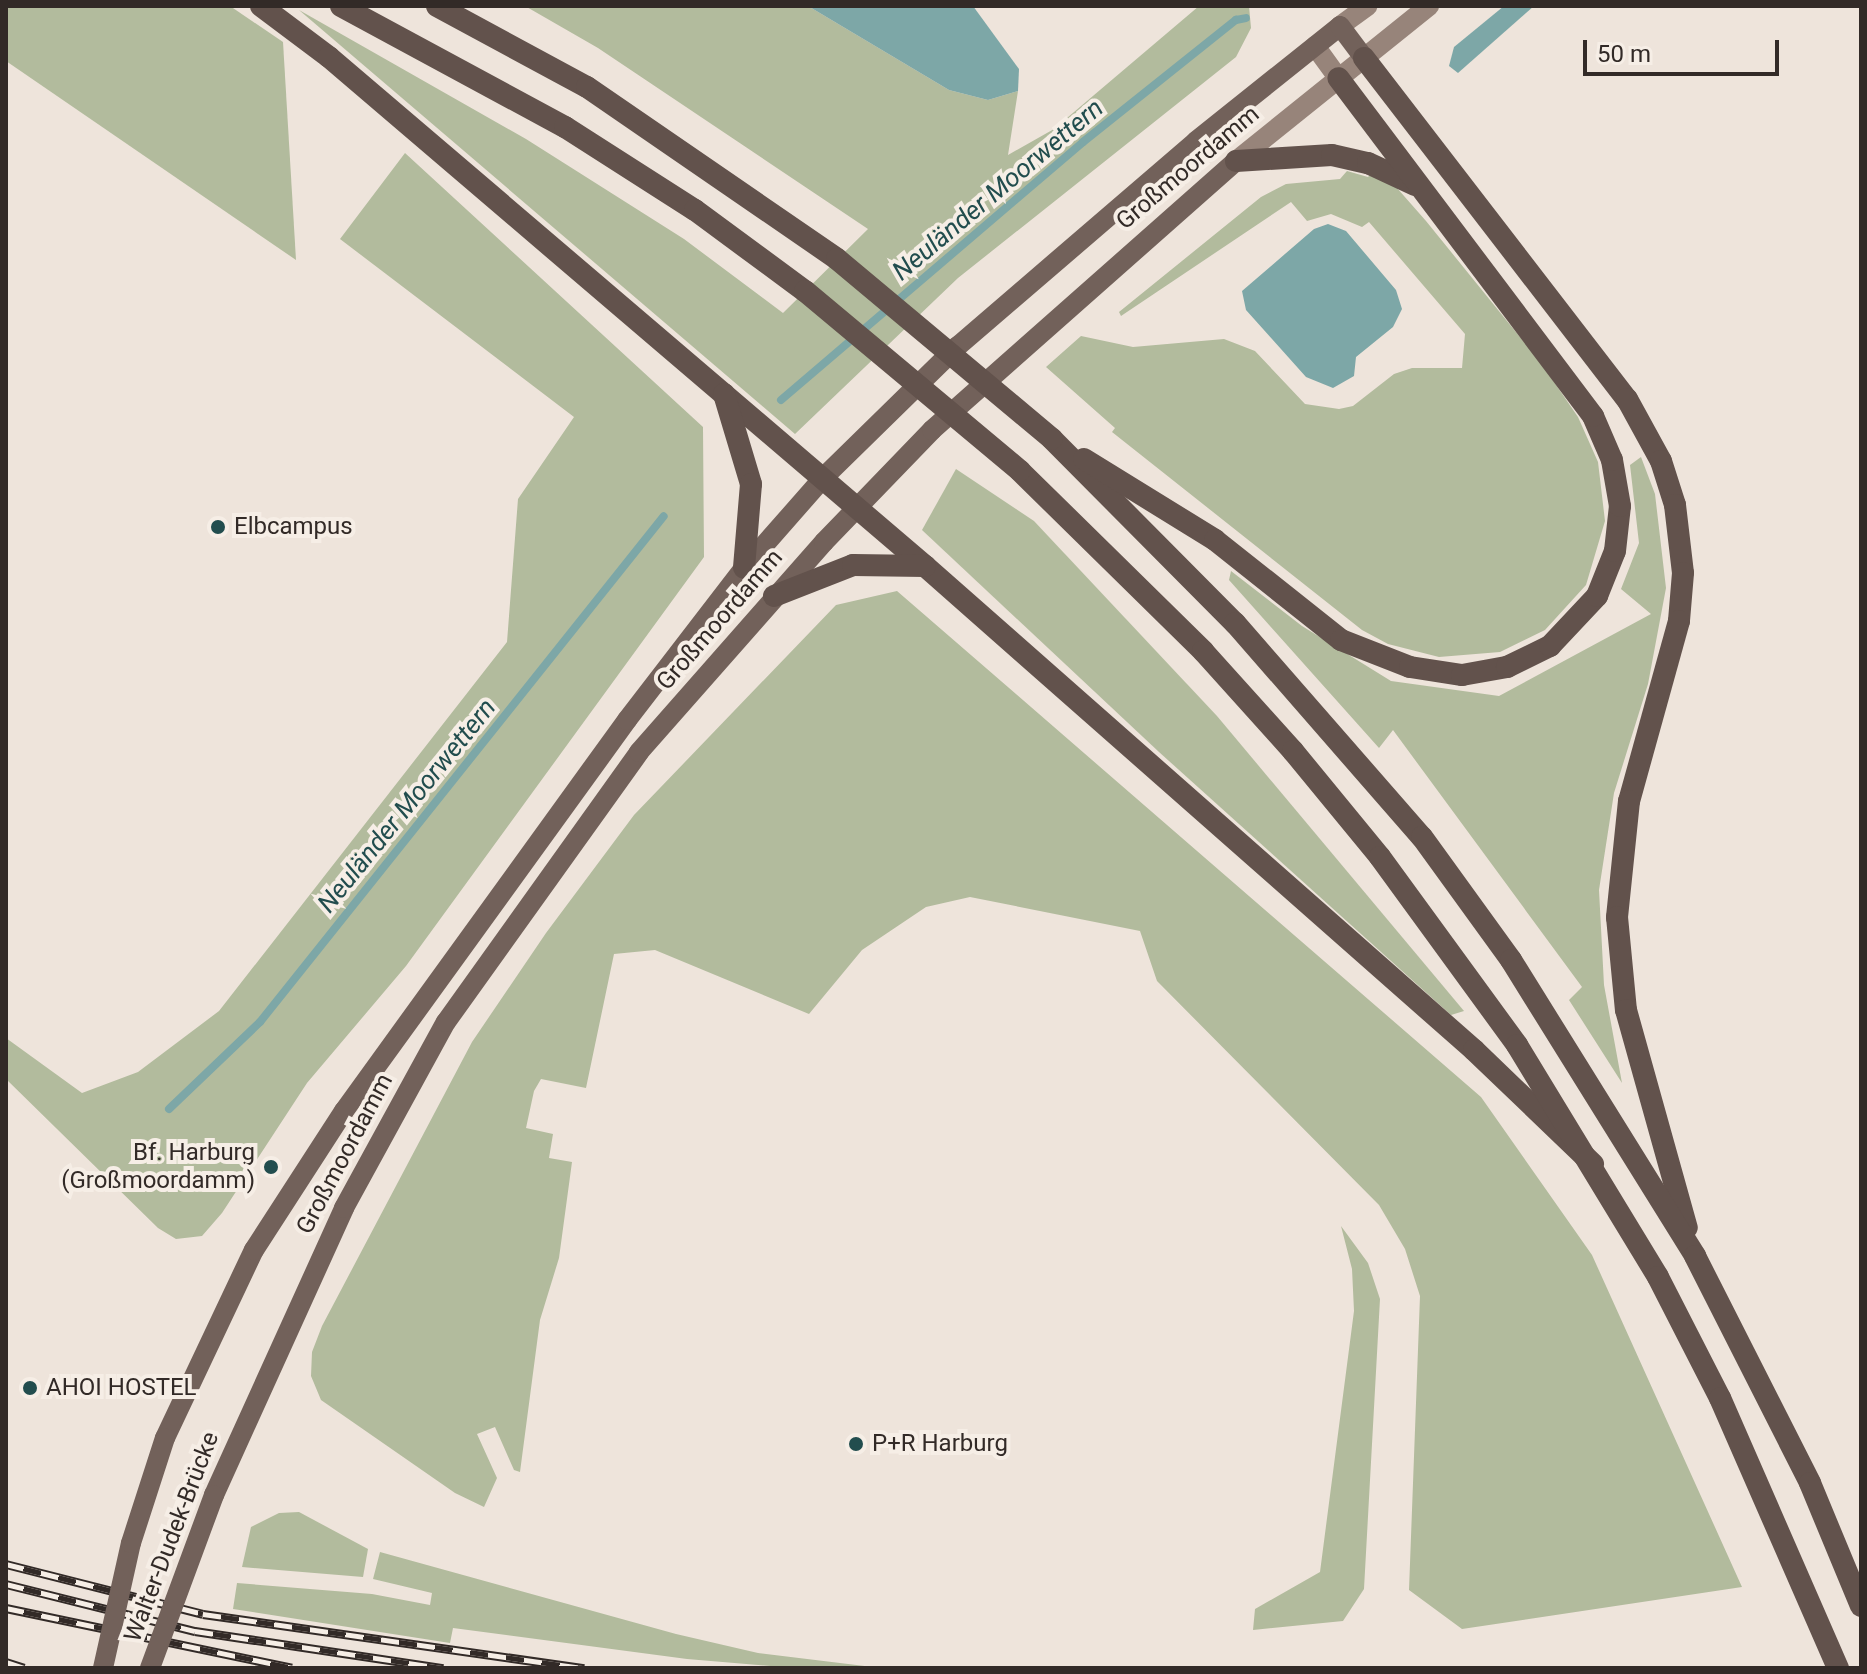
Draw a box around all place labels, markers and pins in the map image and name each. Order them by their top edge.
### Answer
place label: Elbcampus [234,513,353,541]
marker: Elbcampus [209,518,227,536]
place label: Bf. Harburg (Großmoordamm) [61,1139,255,1195]
marker: Bf. Harburg (Großmoordamm) [262,1158,280,1176]
place label: AHOI HOSTEL [46,1374,197,1402]
marker: AHOI HOSTEL [21,1379,39,1397]
place label: P+R Harburg [872,1430,1008,1458]
marker: P+R Harburg [847,1435,865,1453]

